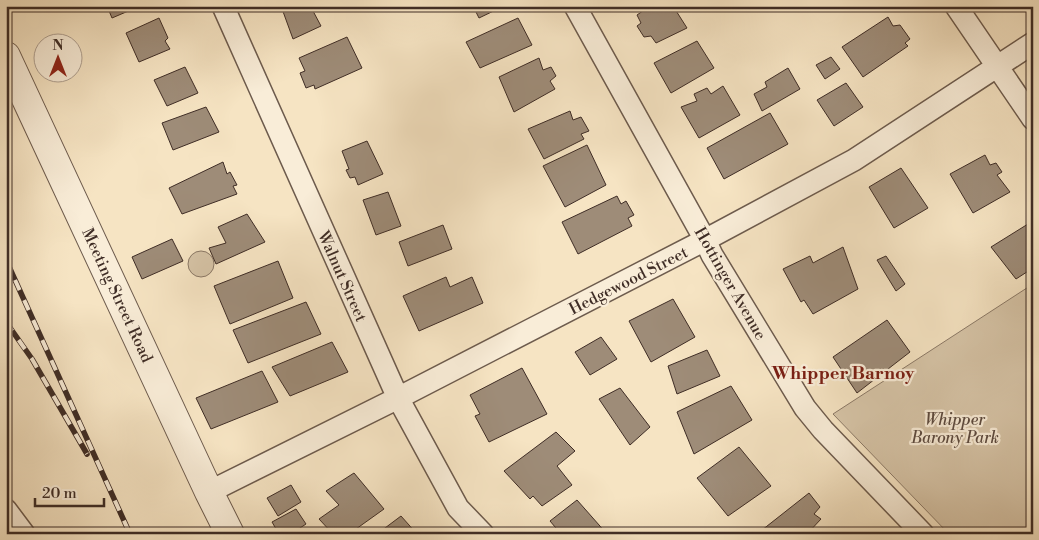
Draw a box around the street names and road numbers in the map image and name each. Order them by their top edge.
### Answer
street label: Hottinger Avenue [690,224,771,343]
street label: Meeting Street Road [77,225,157,366]
street label: Walnut Street [313,227,371,325]
street label: Hedgewood Street [566,242,692,320]

